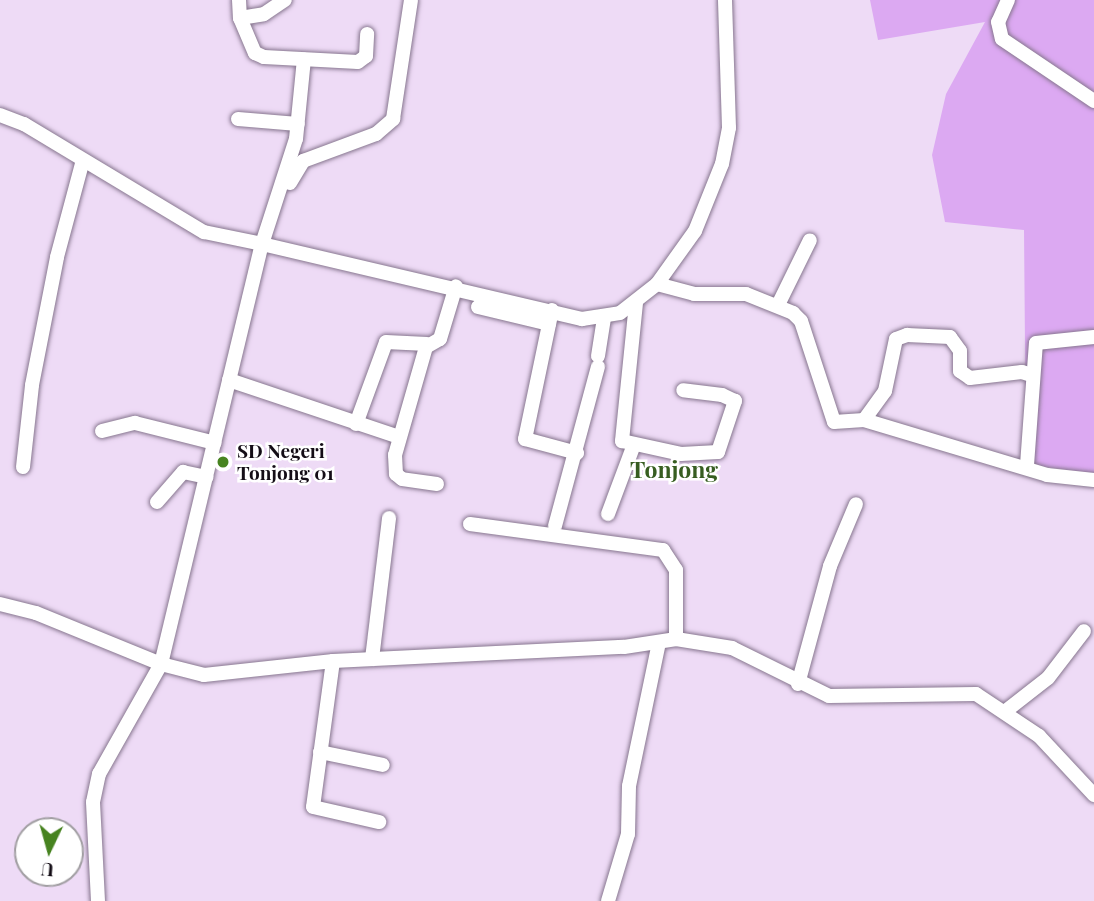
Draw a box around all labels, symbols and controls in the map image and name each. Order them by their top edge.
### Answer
place label: SD Negeri Tonjong 01 [237,440,334,484]
marker: SD Negeri Tonjong 01 [215,454,231,470]
district label: Tonjong [630,455,718,483]
north arrow [14,817,84,887]
text: U [40,857,55,884]

